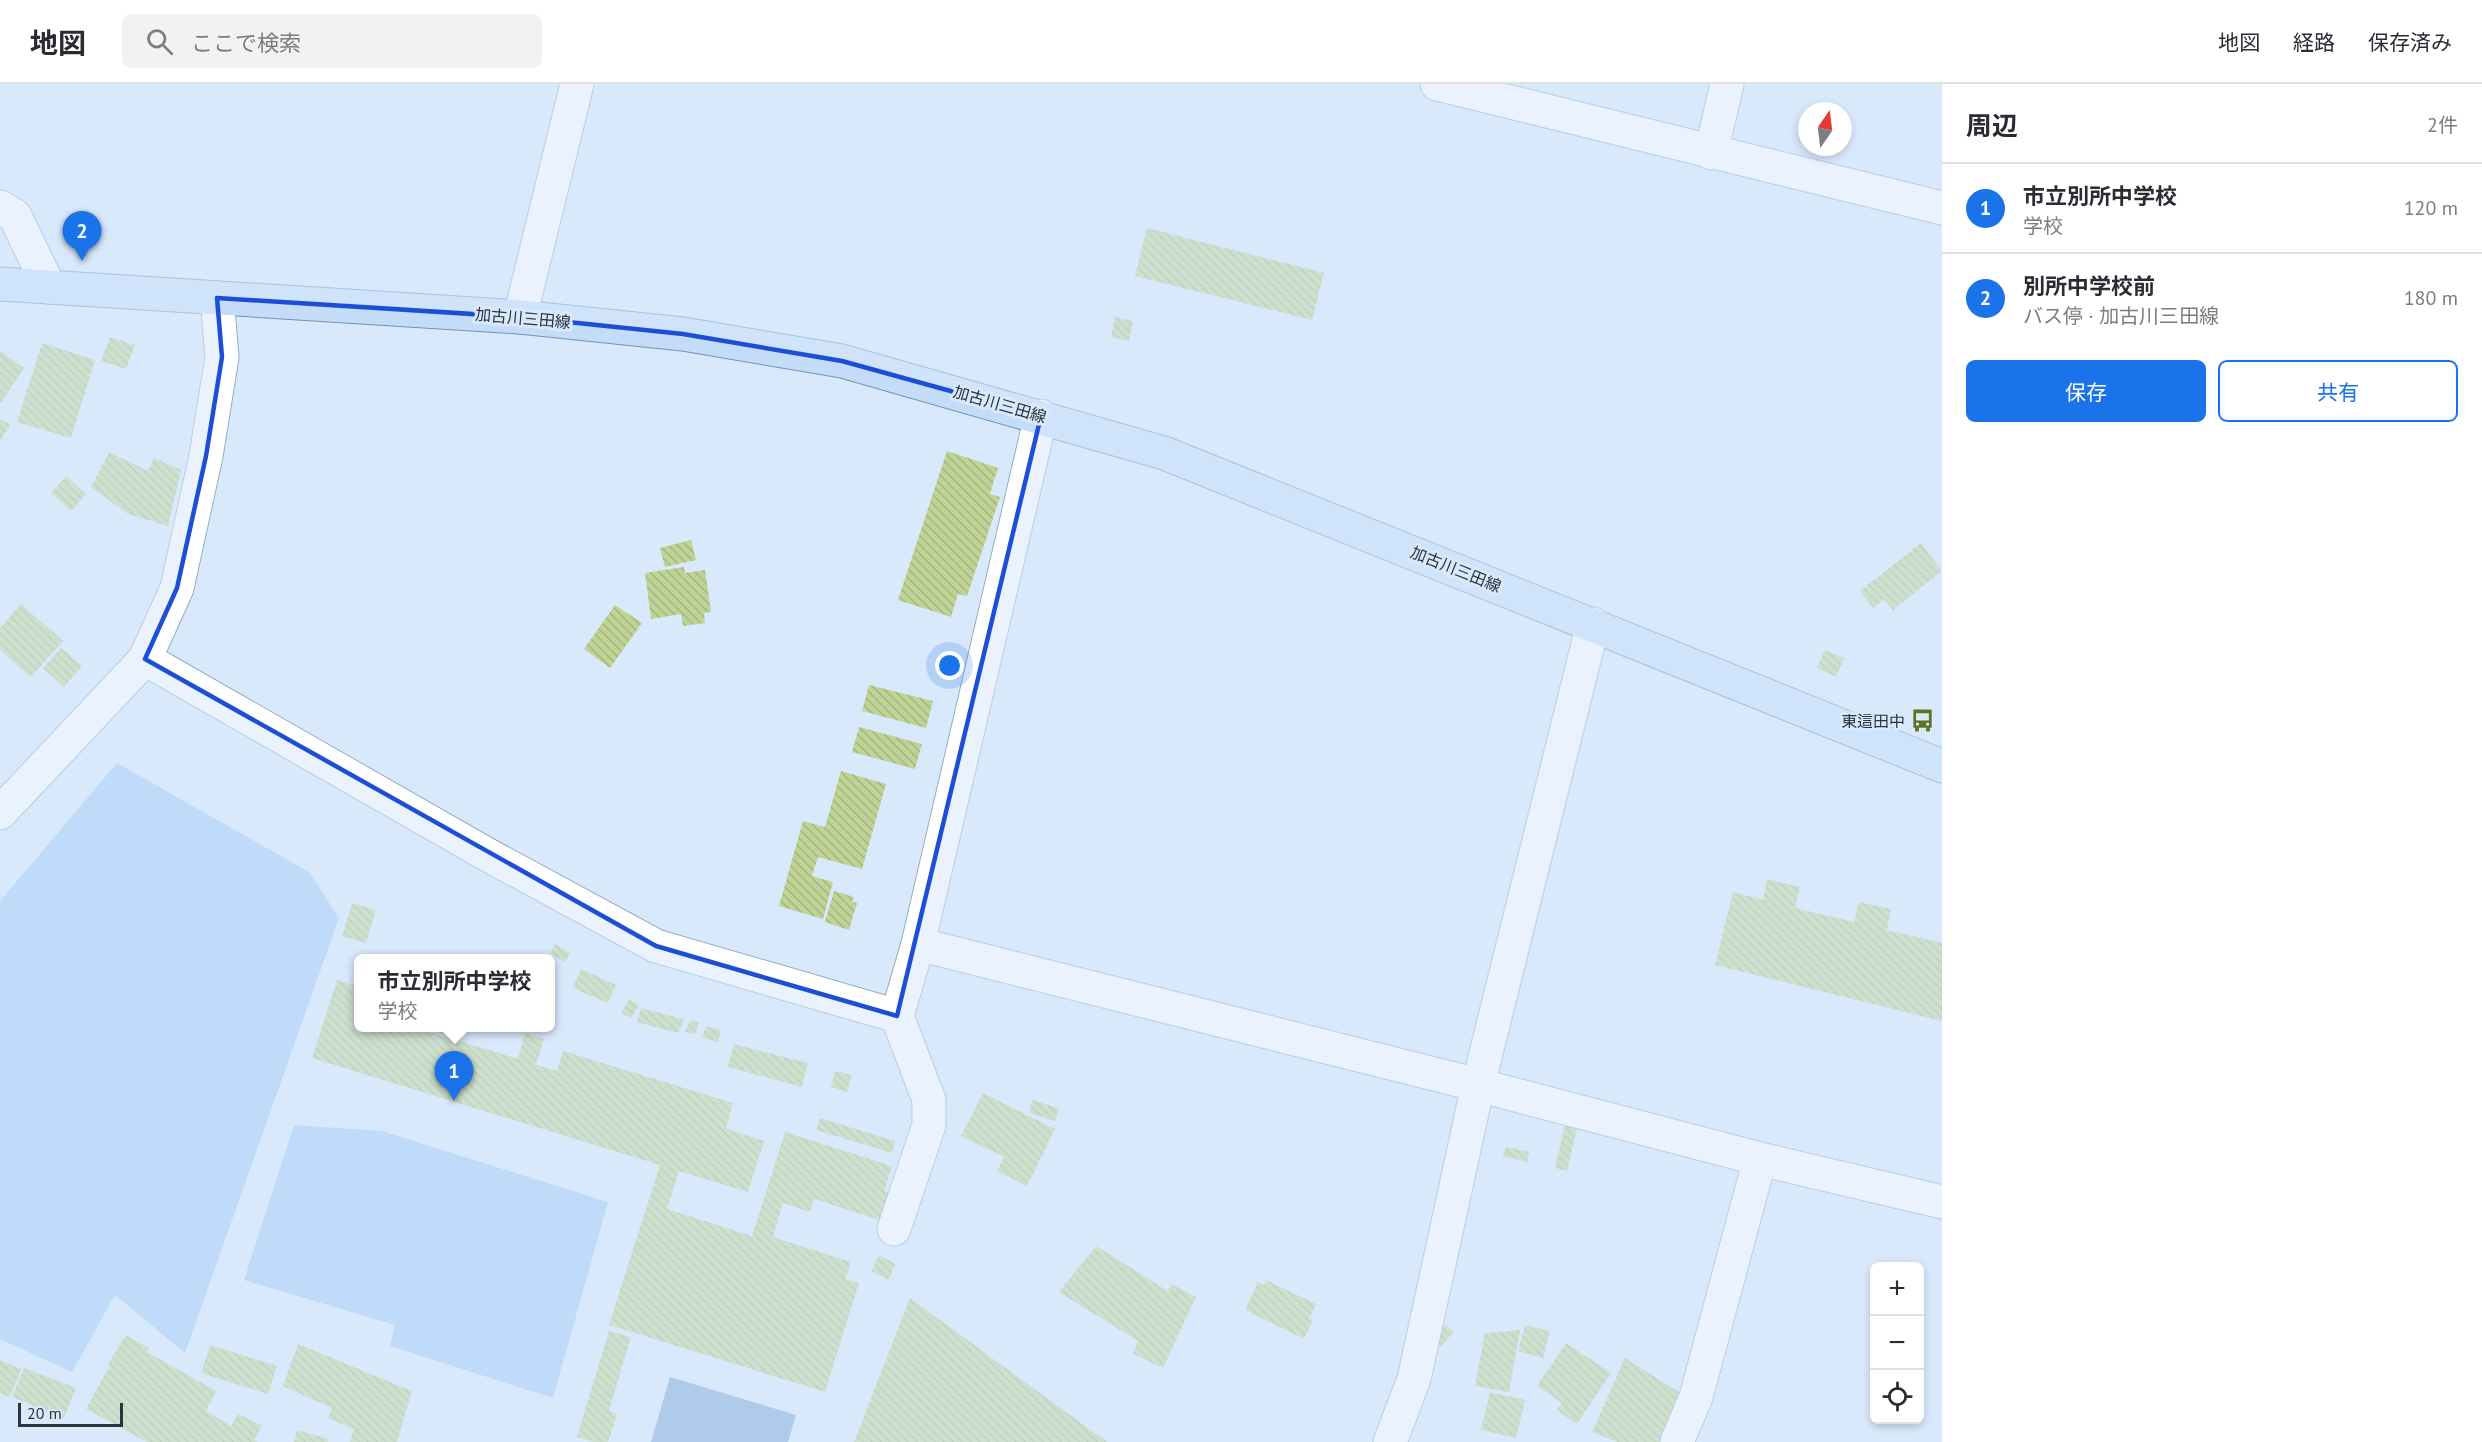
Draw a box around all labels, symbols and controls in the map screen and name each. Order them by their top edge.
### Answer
search box [122,14,542,68]
text: 地図 [30,24,86,61]
icon: search [143,25,176,58]
text: ここで検索 [191,29,301,57]
text: 地図 [2218,29,2260,56]
text: 経路 [2293,29,2335,56]
text: 保存済み [2368,29,2452,56]
north arrow [1798,102,1852,156]
text: 周辺 [1966,109,2018,142]
text: 2件 [2427,112,2458,138]
text: 市立別所中学校 [2023,182,2177,210]
text: 1 [1980,195,1991,221]
text: 120 m [2404,195,2458,221]
pin: 2 [62,212,101,261]
text: 学校 [2023,213,2063,239]
text: 別所中学校前 [2023,272,2155,300]
text: 2 [1980,285,1991,311]
text: 180 m [2404,285,2458,311]
text: バス停 · 加古川三田線 [2023,303,2219,329]
street label: 加古川三田線 [474,304,572,332]
button: 保存 [1966,360,2206,422]
button: 共有 [2218,360,2458,422]
street label: 加古川三田線 [951,381,1049,427]
street label: 加古川三田線 [1408,542,1504,596]
your location [935,651,964,680]
bus stop icon: 東這田中 [1910,708,1936,734]
place label: 東這田中 [1841,711,1905,731]
popup [354,954,555,1032]
text: 市立別所中学校 [377,967,532,995]
text: 学校 [377,998,417,1024]
pin: 1 [434,1052,474,1101]
map controls [1870,1262,1924,1424]
button: + [1870,1262,1924,1316]
button: − [1870,1316,1924,1370]
button: locate [1870,1370,1924,1424]
scale bar [18,1400,123,1428]
text: 20 m [27,1403,62,1423]

